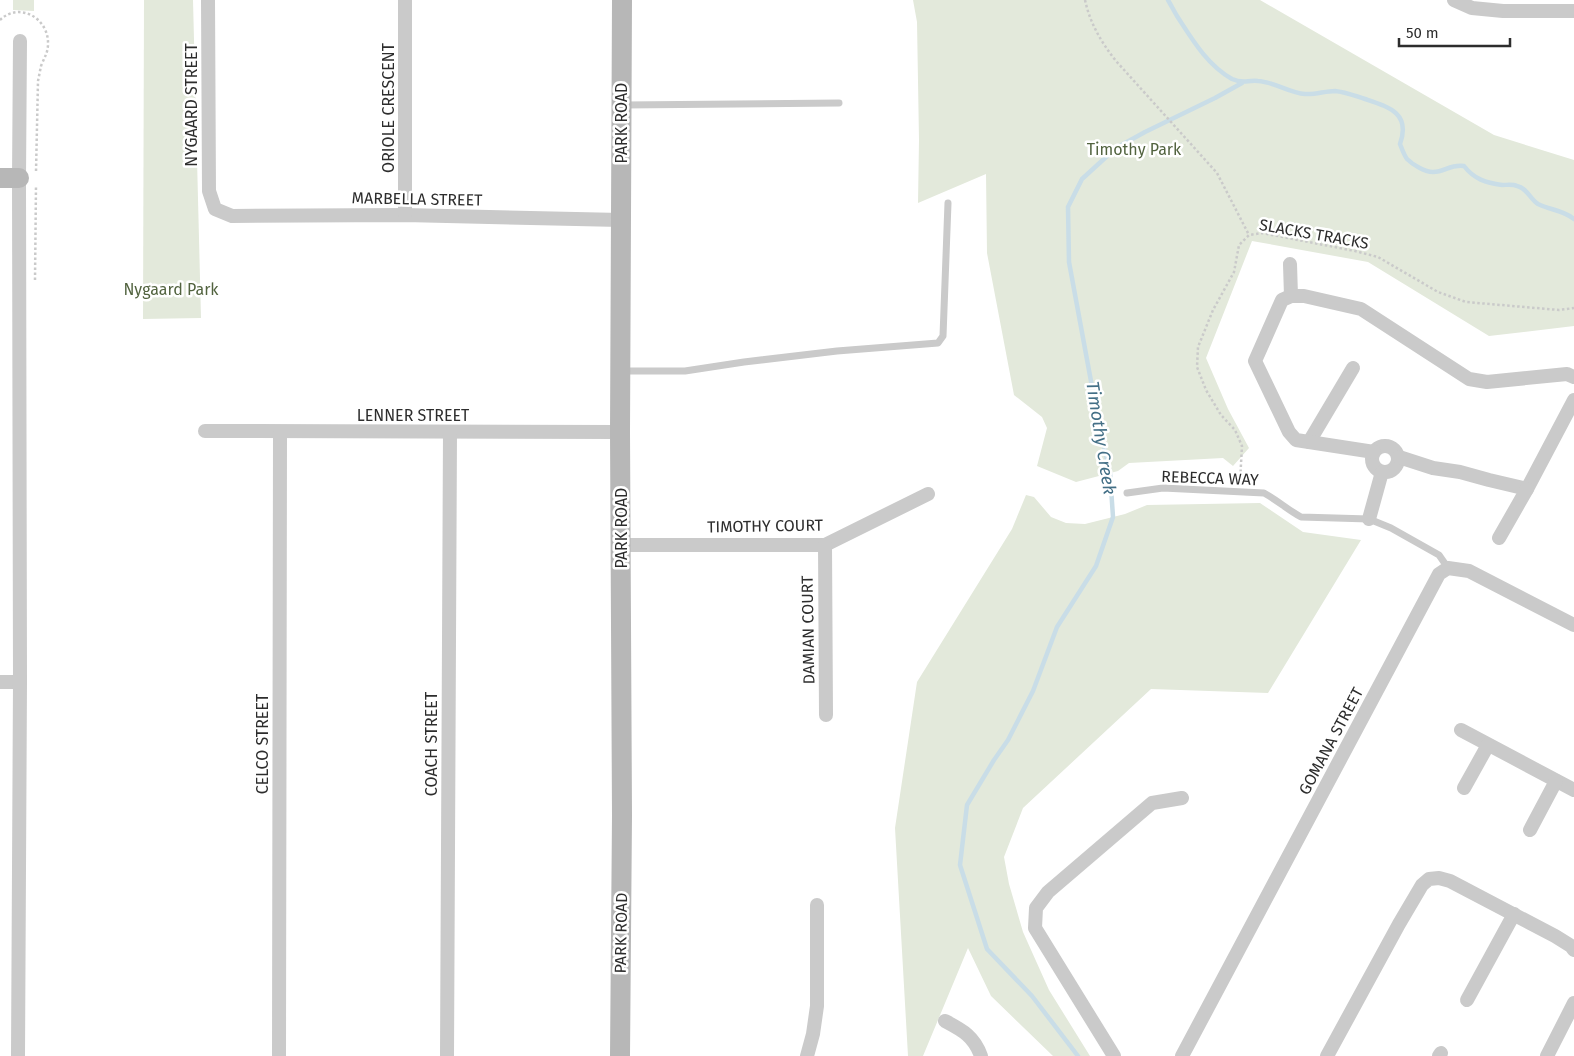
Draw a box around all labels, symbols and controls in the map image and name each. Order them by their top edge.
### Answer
scale bar [1399,15,1510,47]
text: 50 m [1406,24,1439,42]
street label: NYGAARD STREET [182,42,201,167]
street label: ORIOLE CRESCENT [379,42,398,173]
street label: PARK ROAD [612,83,631,163]
park label: Timothy Park [1087,140,1182,159]
street label: MARBELLA STREET [352,188,483,210]
street label: SLACKS TRACKS [1258,215,1370,253]
park label: Nygaard Park [123,280,219,299]
water label: Timothy Creek [1081,380,1121,496]
street label: LENNER STREET [357,406,470,425]
street label: REBECCA WAY [1161,467,1259,489]
street label: PARK ROAD [612,488,631,568]
street label: TIMOTHY COURT [707,515,824,537]
street label: DAMIAN COURT [798,575,818,685]
street label: GOMANA STREET [1295,683,1368,798]
street label: COACH STREET [422,691,441,796]
street label: CELCO STREET [253,693,272,794]
street label: PARK ROAD [611,892,631,974]

